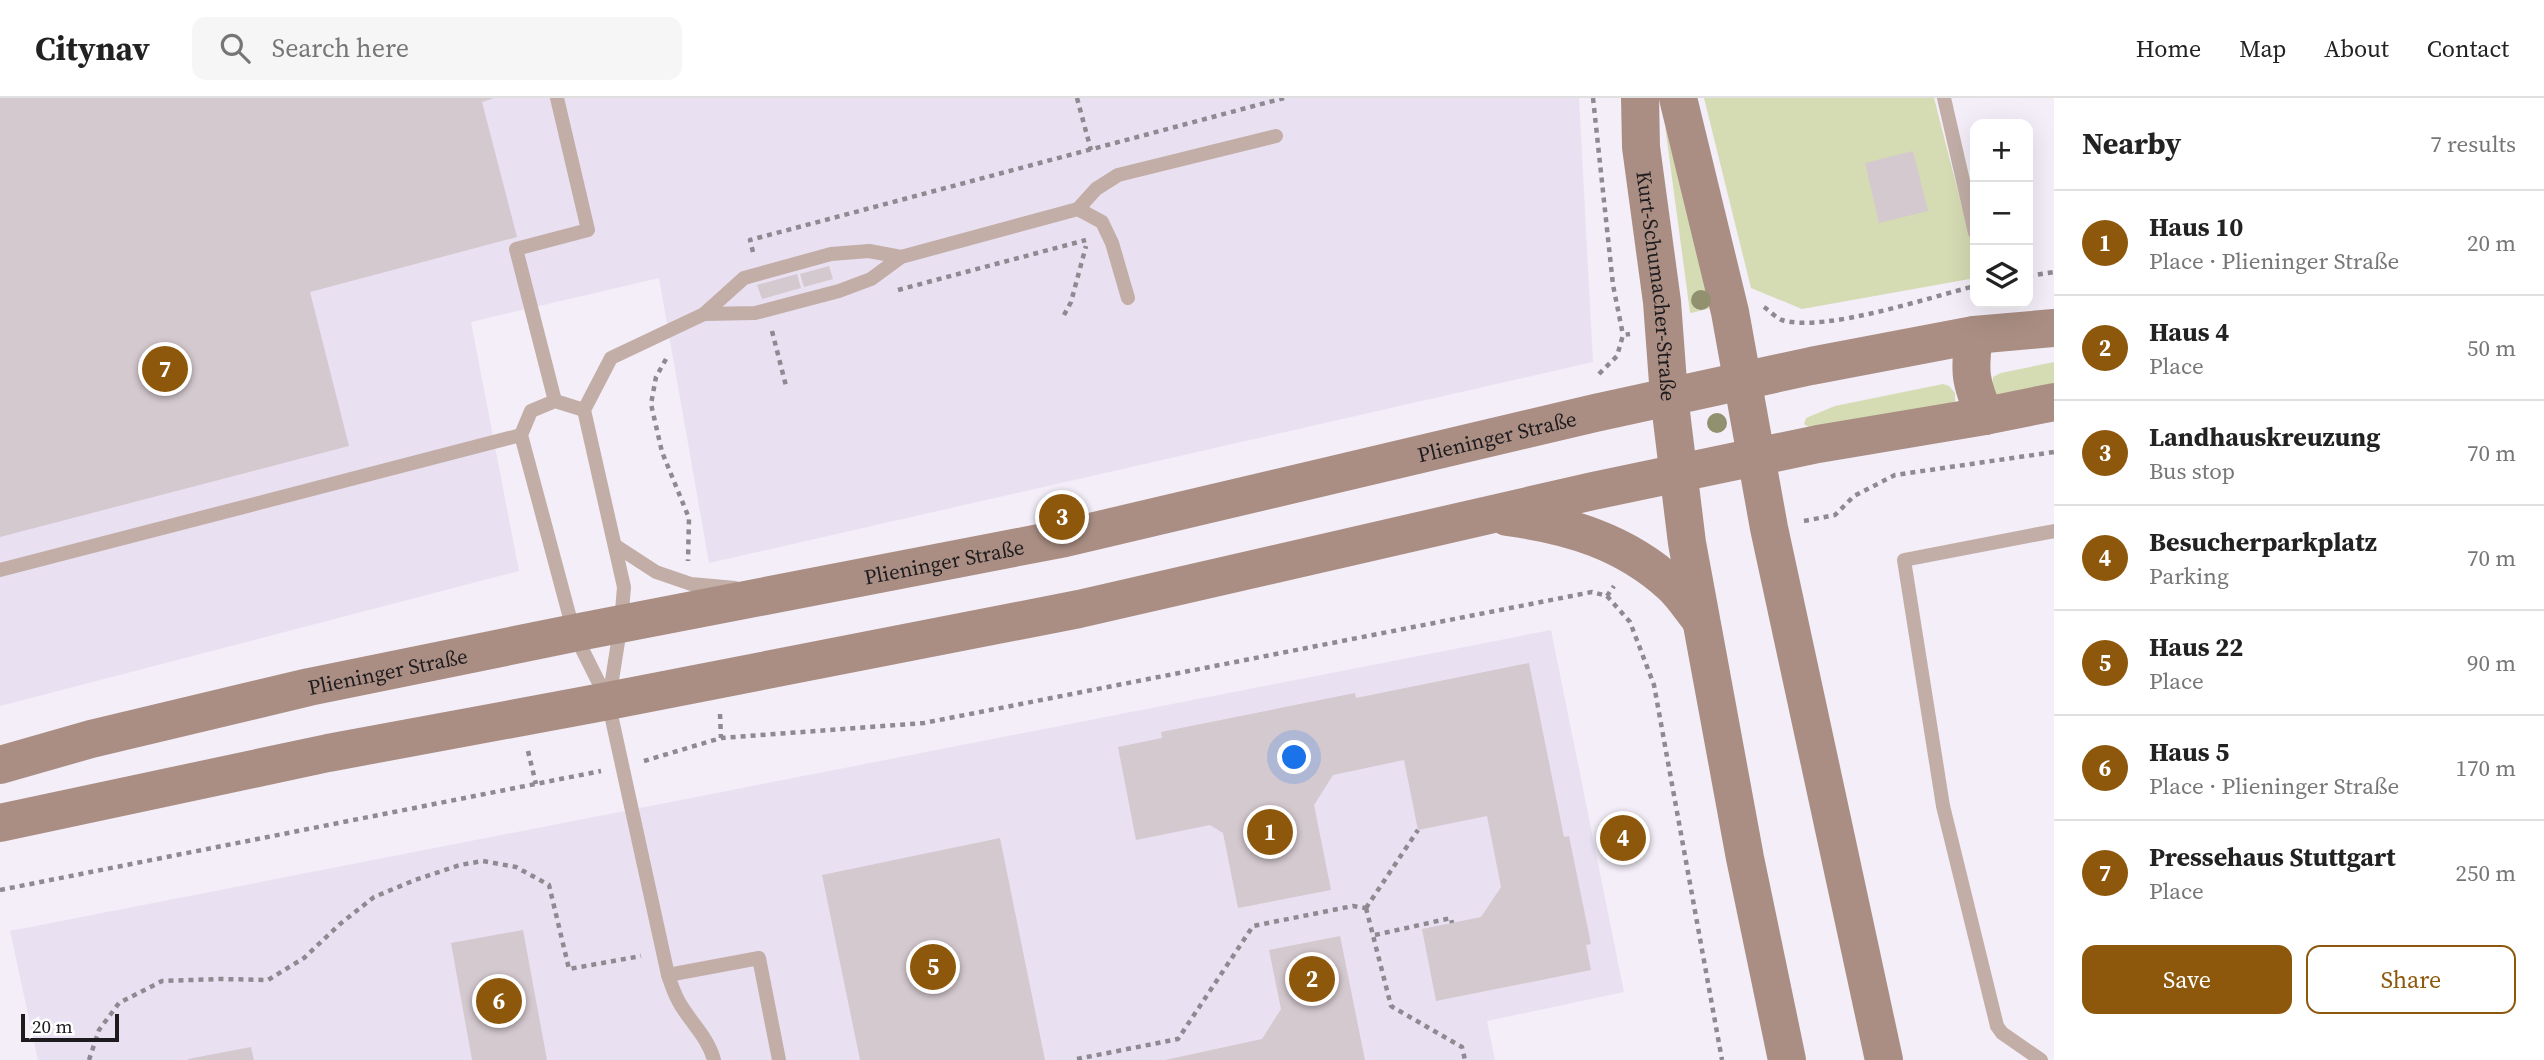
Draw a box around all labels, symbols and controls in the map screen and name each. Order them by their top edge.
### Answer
search box [192,17,682,80]
text: Citynav [35,26,150,71]
icon: search [216,29,254,67]
text: Search here [272,30,409,66]
text: Home [2136,32,2201,65]
text: Map [2239,32,2286,65]
text: About [2324,32,2389,65]
text: Contact [2427,32,2509,65]
map controls [1970,119,2033,308]
button: + [1970,119,2033,182]
text: Nearby [2082,123,2181,164]
text: 7 results [2430,128,2516,160]
street label: Kurt-Schumacher-Straße [1630,169,1684,402]
button: − [1970,182,2033,245]
text: Haus 10 [2149,209,2243,245]
text: 1 [2099,227,2111,259]
text: 20 m [2467,227,2516,259]
button: layers [1970,245,2033,308]
text: Place · Plieninger Straße [2149,245,2399,277]
text: Haus 4 [2149,314,2229,350]
text: 2 [2099,332,2111,364]
text: 50 m [2467,332,2516,364]
pin: 7 [142,343,188,395]
text: Place [2149,350,2204,382]
street label: Plieninger Straße [1414,403,1579,469]
text: Landhauskreuzung [2149,419,2380,455]
text: 3 [2099,437,2111,469]
text: 70 m [2467,437,2516,469]
text: Bus stop [2149,455,2235,487]
pin: 3 [1039,491,1085,543]
text: Besucherparkplatz [2149,524,2377,560]
street label: Plieninger Straße [861,532,1026,591]
text: 4 [2099,542,2111,574]
text: 70 m [2467,542,2516,574]
text: Parking [2149,560,2229,592]
text: Haus 22 [2149,629,2243,665]
street label: Plieninger Straße [305,641,470,701]
text: 5 [2099,647,2111,679]
text: 90 m [2467,647,2516,679]
text: Place [2149,665,2204,697]
text: Haus 5 [2149,734,2229,770]
your location [1277,740,1311,774]
text: 6 [2099,752,2111,784]
text: 170 m [2455,752,2516,784]
text: Place · Plieninger Straße [2149,770,2399,802]
pin: 1 [1247,806,1293,858]
pin: 4 [1600,812,1646,864]
text: Pressehaus Stuttgart [2149,839,2396,875]
text: 7 [2099,857,2111,889]
text: 250 m [2455,857,2516,889]
text: Place [2149,875,2204,907]
pin: 5 [910,941,956,993]
button: Save [2082,945,2292,1014]
button: Share [2306,945,2516,1014]
pin: 2 [1289,953,1335,1005]
pin: 6 [476,975,522,1027]
scale bar [21,1011,119,1043]
text: 20 m [32,1013,73,1039]

